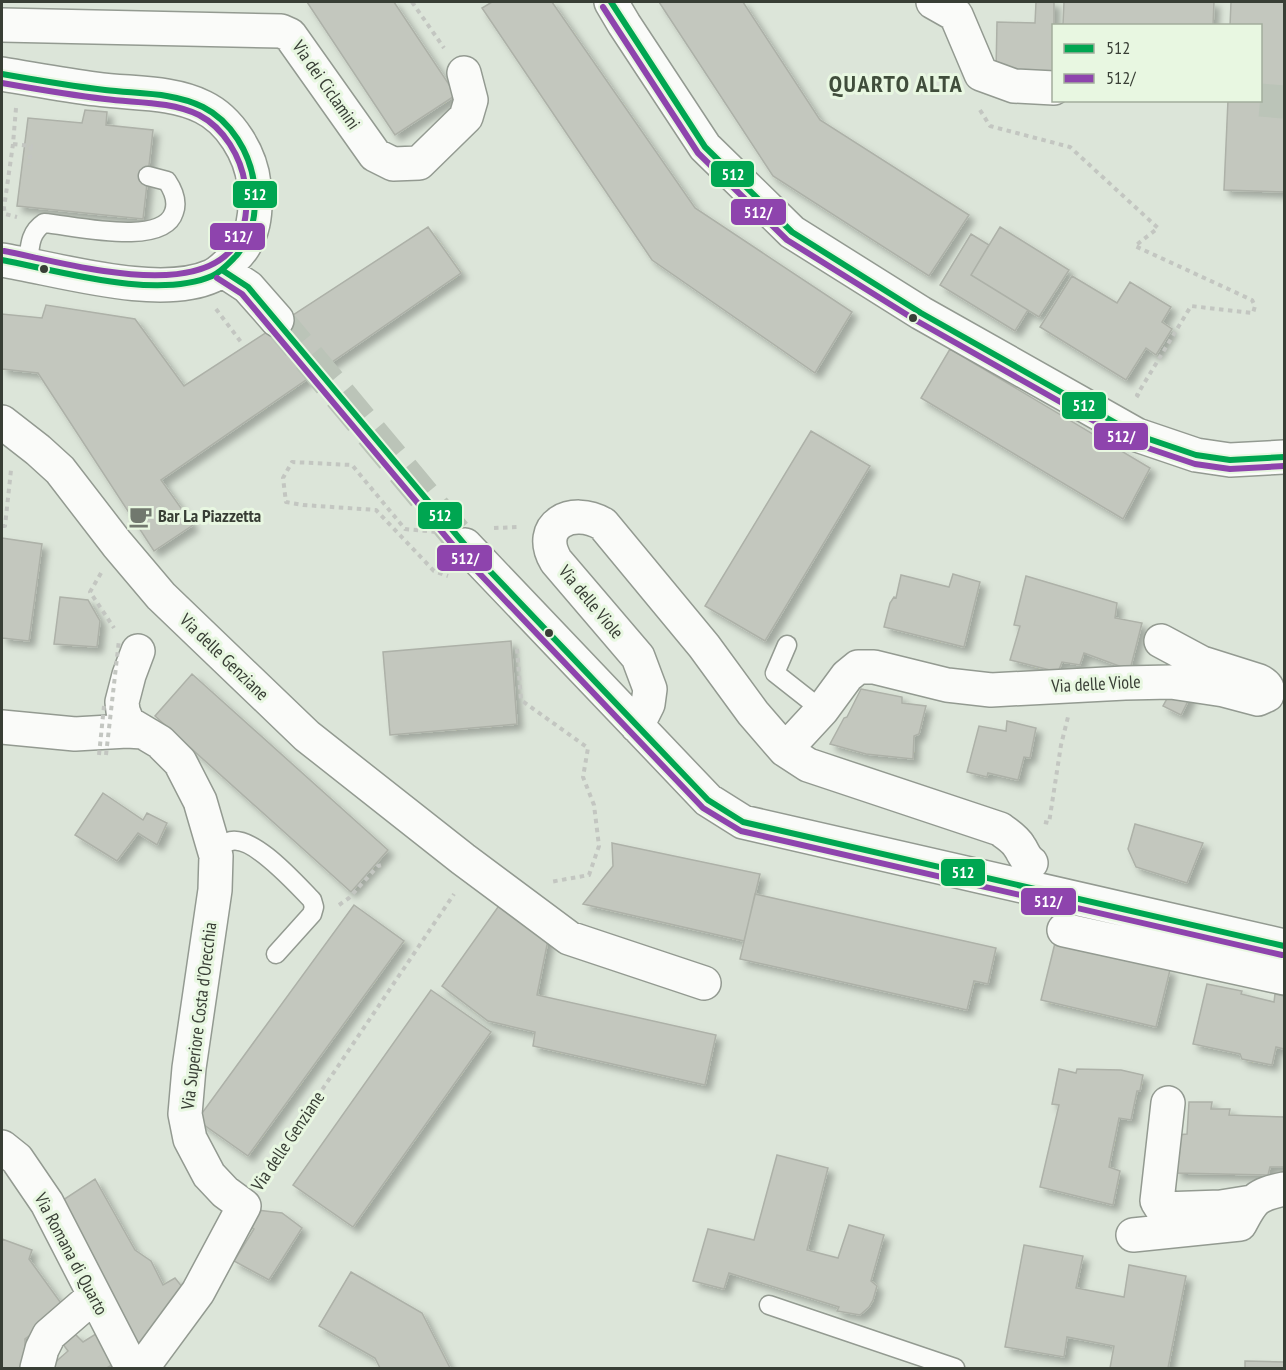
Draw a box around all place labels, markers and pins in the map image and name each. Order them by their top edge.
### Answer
unlabelled marker [38,263,50,275]
unlabelled marker [907,312,919,324]
cafe icon: Bar La Piazzetta [127,503,153,529]
place label: Bar La Piazzetta [158,504,261,527]
unlabelled marker [543,627,555,639]

